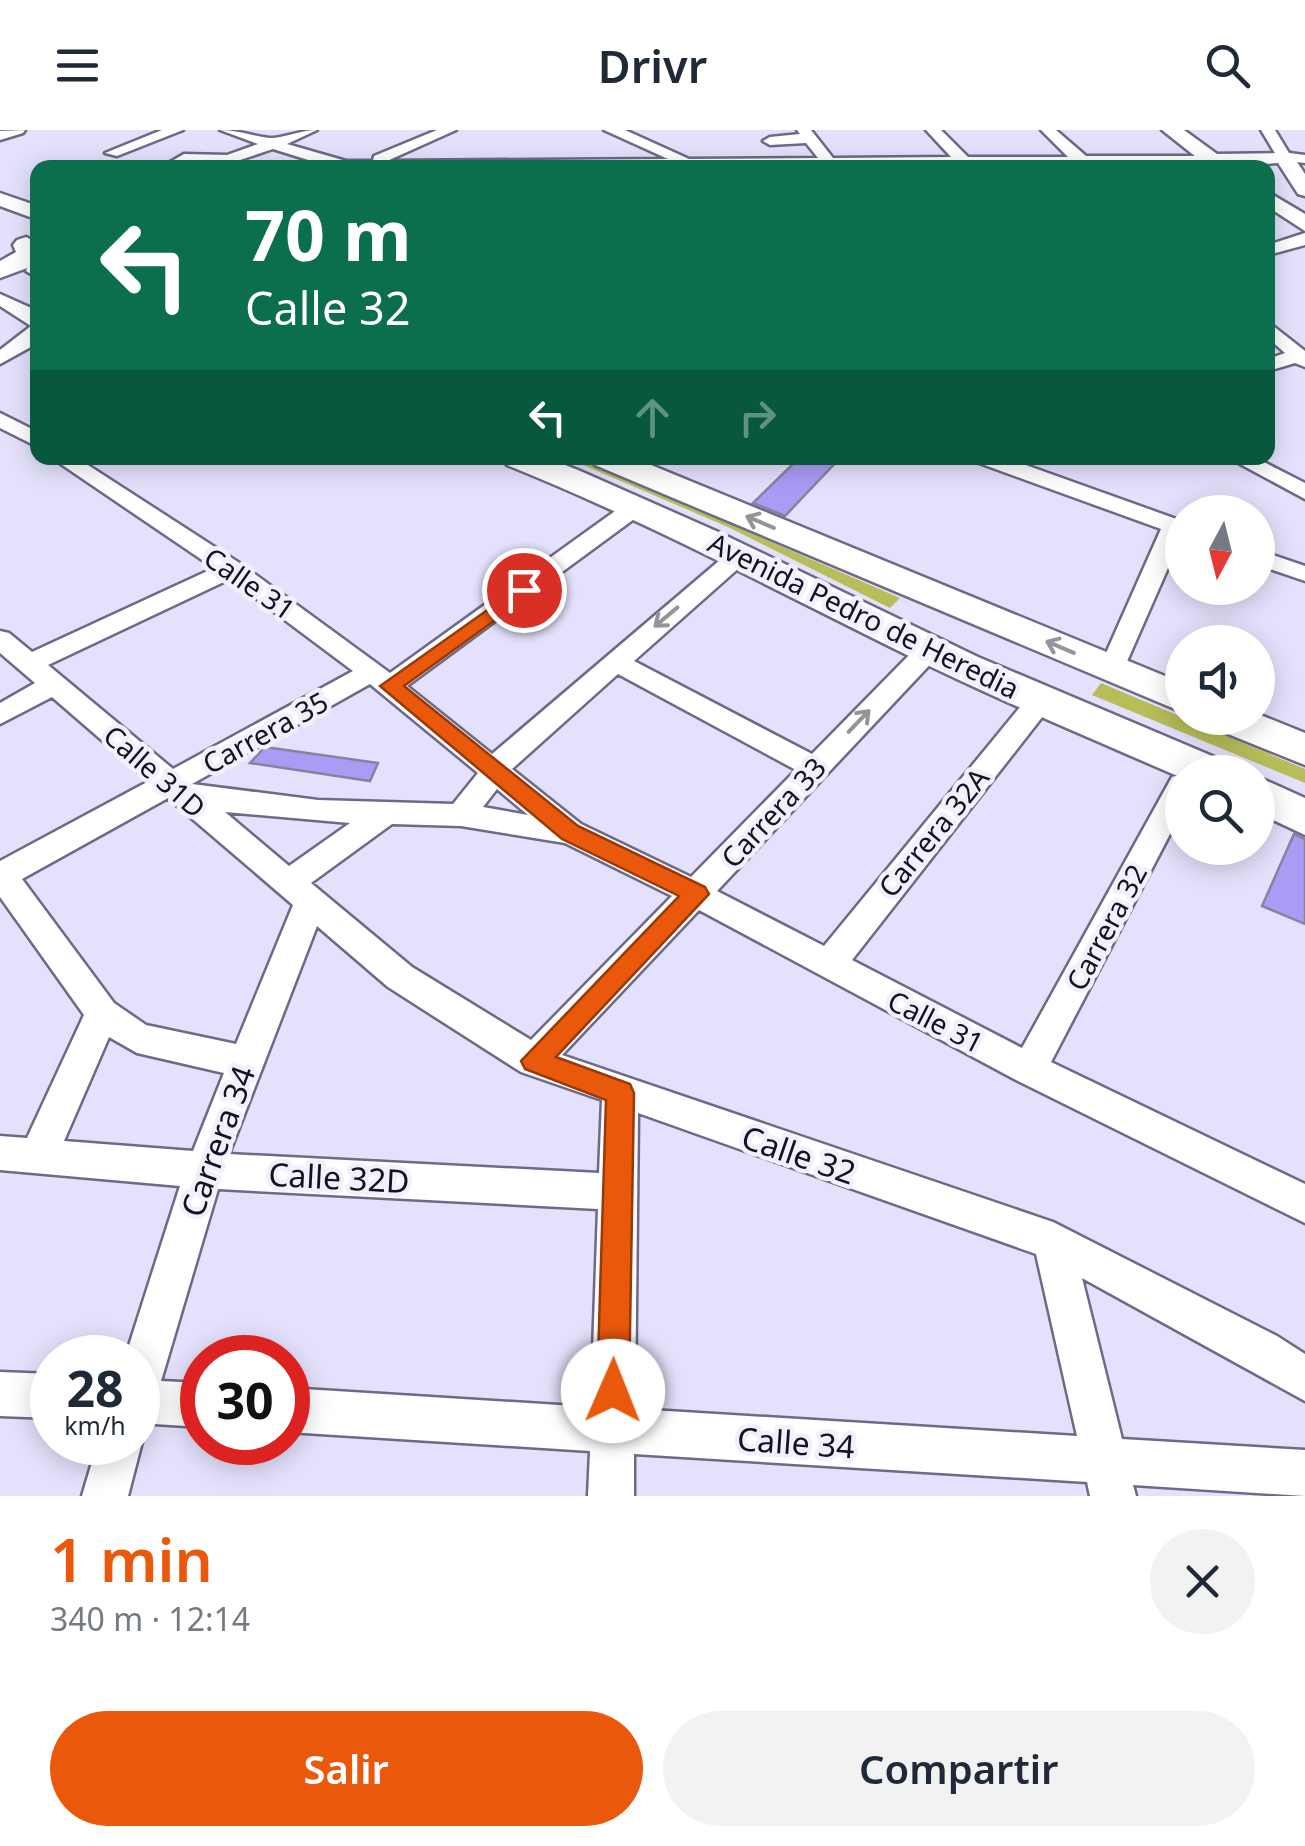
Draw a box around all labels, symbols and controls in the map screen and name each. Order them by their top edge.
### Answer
text: Drivr [598,35,707,96]
icon: menu [50,38,105,93]
icon: search [1200,38,1255,93]
text: 70 m [245,186,412,282]
icon: left [80,200,210,330]
text: Calle 32 [245,277,410,338]
icon: left [520,390,575,445]
icon: ahead [625,390,680,445]
icon: right [730,390,785,445]
north arrow [1165,495,1275,605]
map controls [1165,495,1275,865]
one-way arrow [746,512,776,530]
street label: Avenida Pedro de Heredia [702,523,1026,707]
street label: Calle 31 [197,538,303,628]
pin [482,548,567,633]
icon: arrive [497,563,552,618]
one-way arrow [654,605,679,628]
button: sound [1165,625,1275,735]
one-way arrow [1045,637,1076,655]
street label: Carrera 35 [196,682,334,782]
one-way arrow [847,709,871,733]
street label: Calle 31D [96,716,214,826]
street label: Carrera 33 [712,749,834,875]
button: search [1165,755,1275,865]
street label: Carrera 32A [869,759,997,904]
street label: Carrera 32 [1057,857,1155,997]
street label: Calle 31 [882,981,990,1061]
street label: Carrera 34 [170,1060,264,1222]
street label: Calle 32 [736,1115,862,1193]
street label: Calle 32D [267,1152,411,1202]
speed limit sign: 30 [180,1335,310,1465]
position arrow [561,1339,665,1443]
text: 28 [66,1354,124,1422]
text: km/h [64,1408,126,1442]
street label: Calle 34 [736,1416,856,1468]
text: 1 min [50,1518,213,1600]
button: close [1150,1529,1255,1634]
text: 340 m · 12:14 [50,1597,250,1640]
button: Salir [50,1711,643,1826]
button: Compartir [663,1711,1255,1826]

